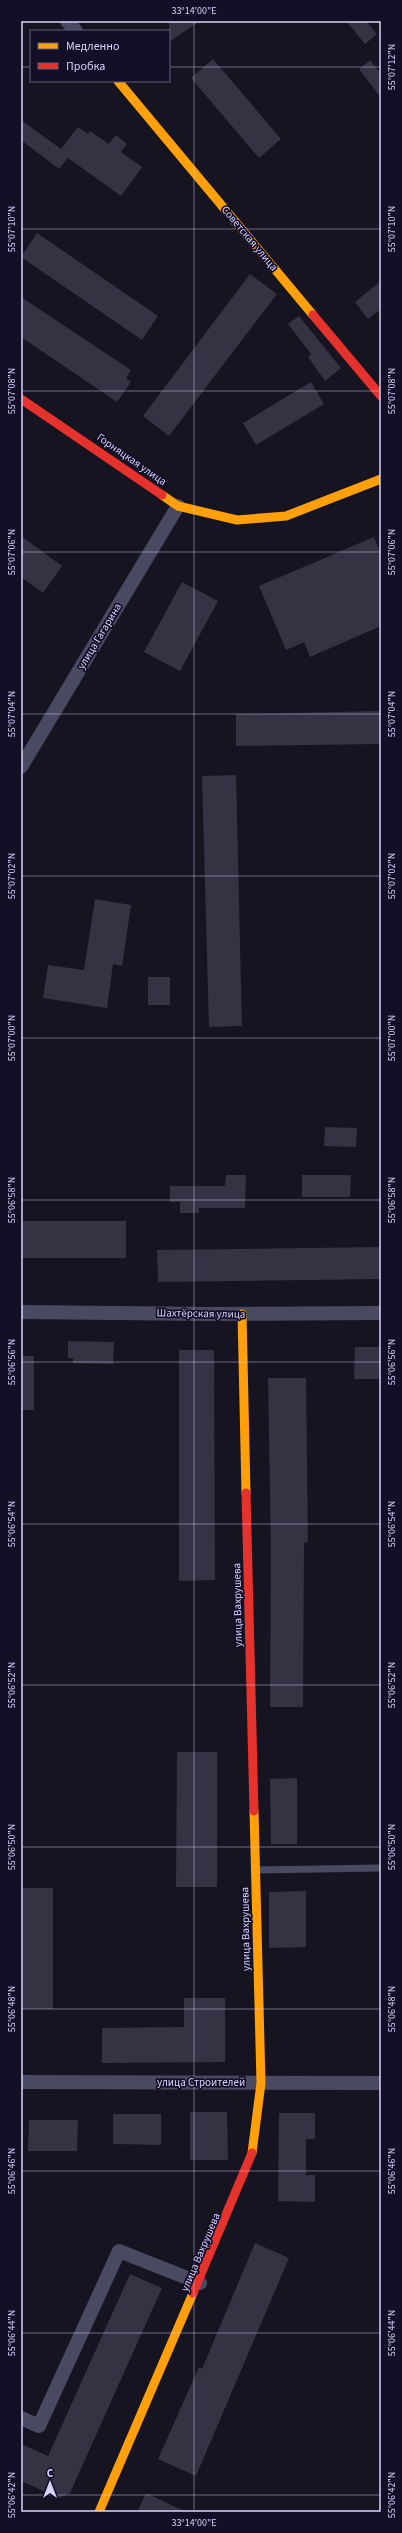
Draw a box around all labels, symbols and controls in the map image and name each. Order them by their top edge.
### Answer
text: 33°14'00"E [171,4,217,18]
legend [30,30,170,82]
text: Медленно [66,38,120,55]
text: 55°07'12"N [385,44,399,90]
text: Пробка [66,58,105,75]
street label: Советская улица [218,203,281,274]
text: 55°07'10"N [5,206,19,252]
text: 55°07'10"N [385,206,399,252]
text: 55°07'08"N [5,368,19,414]
text: 55°07'08"N [385,368,399,414]
street label: Горняцкая улица [94,430,170,489]
text: 55°07'06"N [5,529,19,575]
text: 55°07'06"N [385,529,399,575]
street label: улица Гагарина [74,600,125,672]
text: 55°07'04"N [5,691,19,737]
text: 55°07'04"N [385,691,399,737]
text: 55°07'02"N [5,853,19,899]
text: 55°07'02"N [385,853,399,899]
text: 55°07'00"N [5,1015,19,1061]
text: 55°07'00"N [385,1015,399,1061]
text: 55°06'58"N [5,1177,19,1223]
text: 55°06'58"N [385,1177,399,1223]
street label: Шахтёрская улица [156,1305,246,1322]
text: 55°06'56"N [5,1339,19,1385]
text: 55°06'56"N [385,1339,399,1385]
text: 55°06'54"N [5,1501,19,1547]
text: 55°06'54"N [385,1501,399,1547]
street label: улица Вахрушева [229,1563,246,1647]
text: 55°06'52"N [5,1662,19,1708]
text: 55°06'52"N [385,1662,399,1708]
text: 55°06'50"N [5,1824,19,1870]
text: 55°06'50"N [385,1824,399,1870]
street label: улица Вахрушева [237,1887,254,1971]
text: 55°06'48"N [5,1986,19,2032]
text: 55°06'48"N [385,1986,399,2032]
street label: улица Строителей [157,2075,245,2090]
text: 55°06'46"N [5,2148,19,2194]
text: 55°06'46"N [385,2148,399,2194]
street label: улица Вахрушева [177,2211,224,2294]
text: 55°06'44"N [5,2310,19,2356]
text: 55°06'44"N [385,2310,399,2356]
north arrow [30,2463,70,2503]
text: С [47,2466,54,2481]
text: 55°06'42"N [5,2472,19,2518]
text: 55°06'42"N [385,2472,399,2518]
text: 33°14'00"E [171,2516,217,2530]

